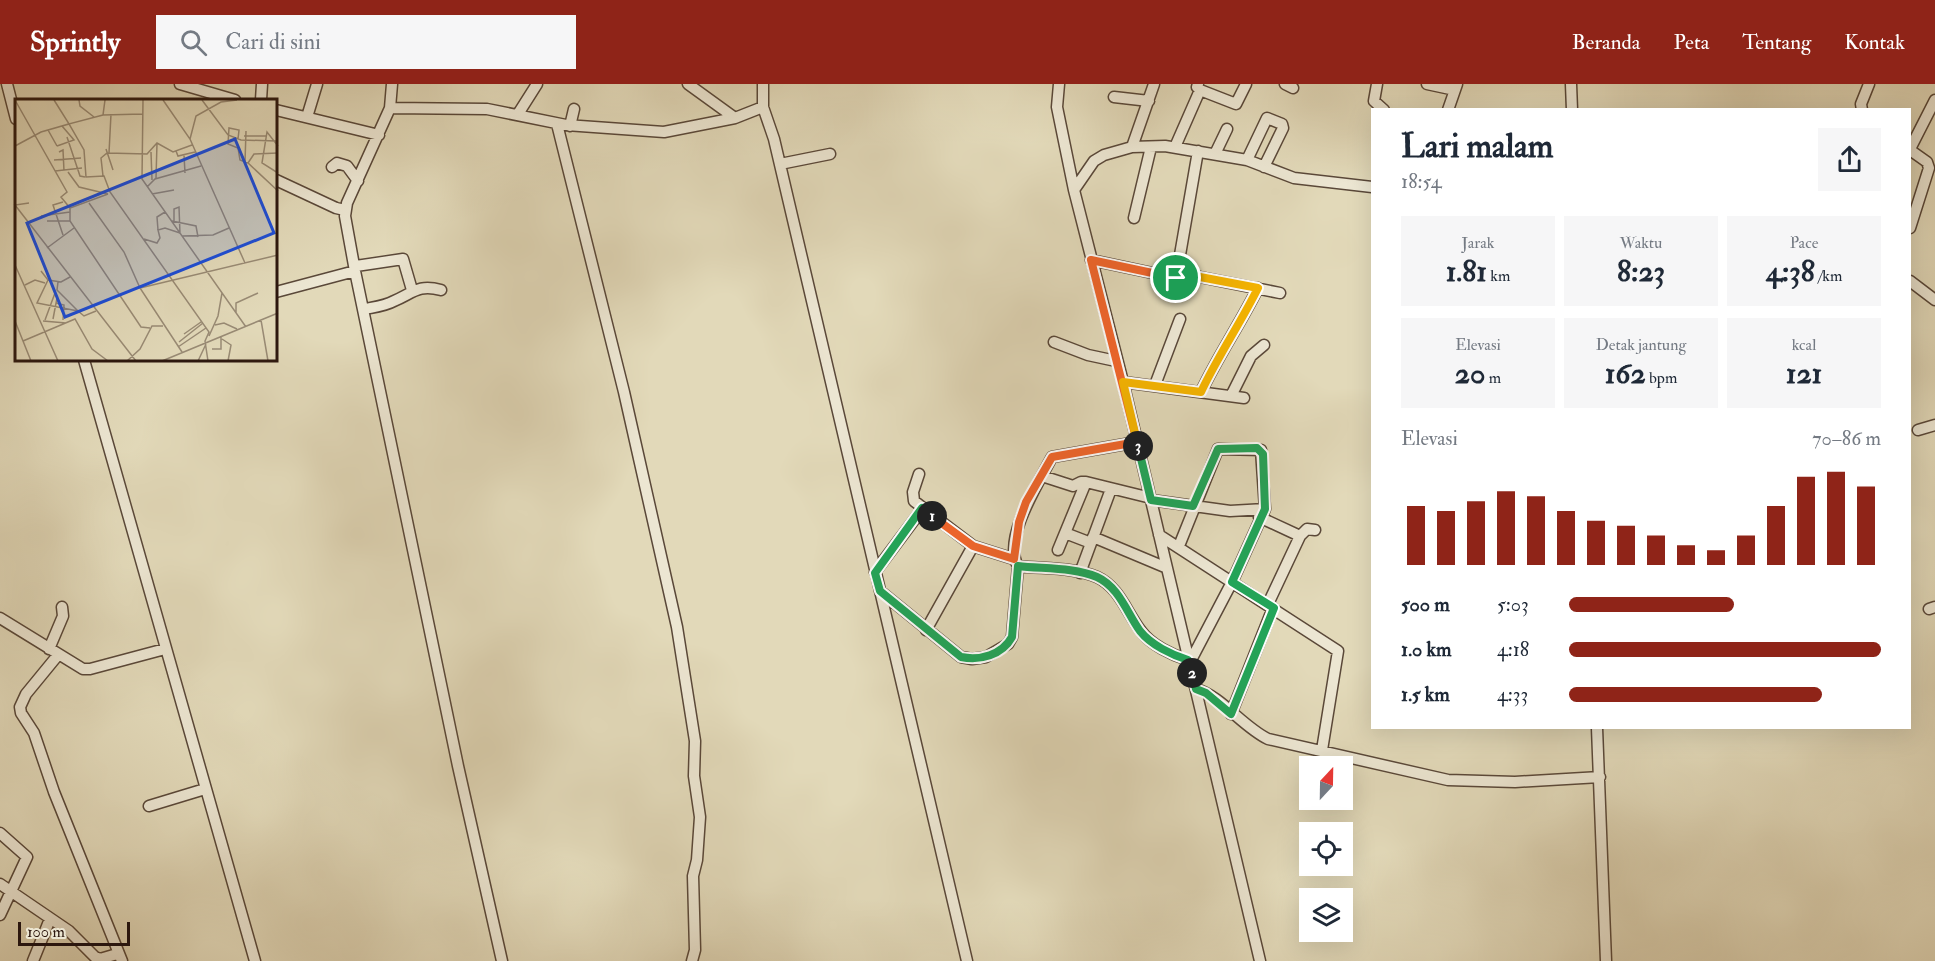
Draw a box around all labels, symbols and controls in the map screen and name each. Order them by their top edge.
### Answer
search box [156,15,576,69]
text: Sprintly [30,25,120,60]
icon: search [177,26,210,59]
text: Cari di sini [225,28,321,56]
text: Beranda [1572,29,1640,56]
text: Peta [1673,29,1709,56]
text: Tentang [1742,29,1811,56]
text: Kontak [1844,29,1905,56]
inset map [15,99,278,362]
text: Lari malam [1401,126,1553,167]
button: share [1818,128,1881,191]
text: 18:54 [1401,169,1442,194]
text: Jarak [1462,233,1494,253]
text: Waktu [1620,233,1662,253]
text: Pace [1790,233,1818,253]
pin [1150,252,1201,303]
text: 1.81 [1446,253,1487,290]
text: 8:23 [1617,253,1665,290]
text: 4:38 [1766,253,1815,290]
icon: arrive [1159,261,1192,294]
text: km [1487,266,1510,286]
text: /km [1815,266,1842,286]
text: Elevasi [1455,335,1501,355]
text: Detak jantung [1596,335,1686,355]
text: kcal [1792,335,1816,355]
text: 20 [1455,355,1485,392]
text: 162 [1605,355,1646,392]
text: 121 [1786,355,1822,392]
text: m [1485,368,1501,388]
text: bpm [1646,368,1677,388]
text: Elevasi [1401,426,1458,451]
text: 70–86 m [1812,426,1881,451]
pin: 3 [1123,431,1153,461]
text: 3 [1135,436,1141,456]
pin: 1 [917,501,947,531]
text: 1 [929,506,935,526]
text: 500 m [1401,592,1450,617]
text: 5:03 [1497,592,1529,617]
text: 1.0 km [1401,637,1452,662]
text: 4:18 [1497,637,1529,662]
pin: 2 [1177,658,1207,688]
text: 2 [1188,663,1196,683]
text: 1.5 km [1401,682,1450,707]
text: 4:33 [1497,682,1528,707]
north arrow [1299,756,1353,810]
map controls [1299,756,1353,942]
button: locate [1299,822,1353,876]
button: layers [1299,888,1353,942]
scale bar [18,919,130,946]
text: 100 m [27,922,65,942]

